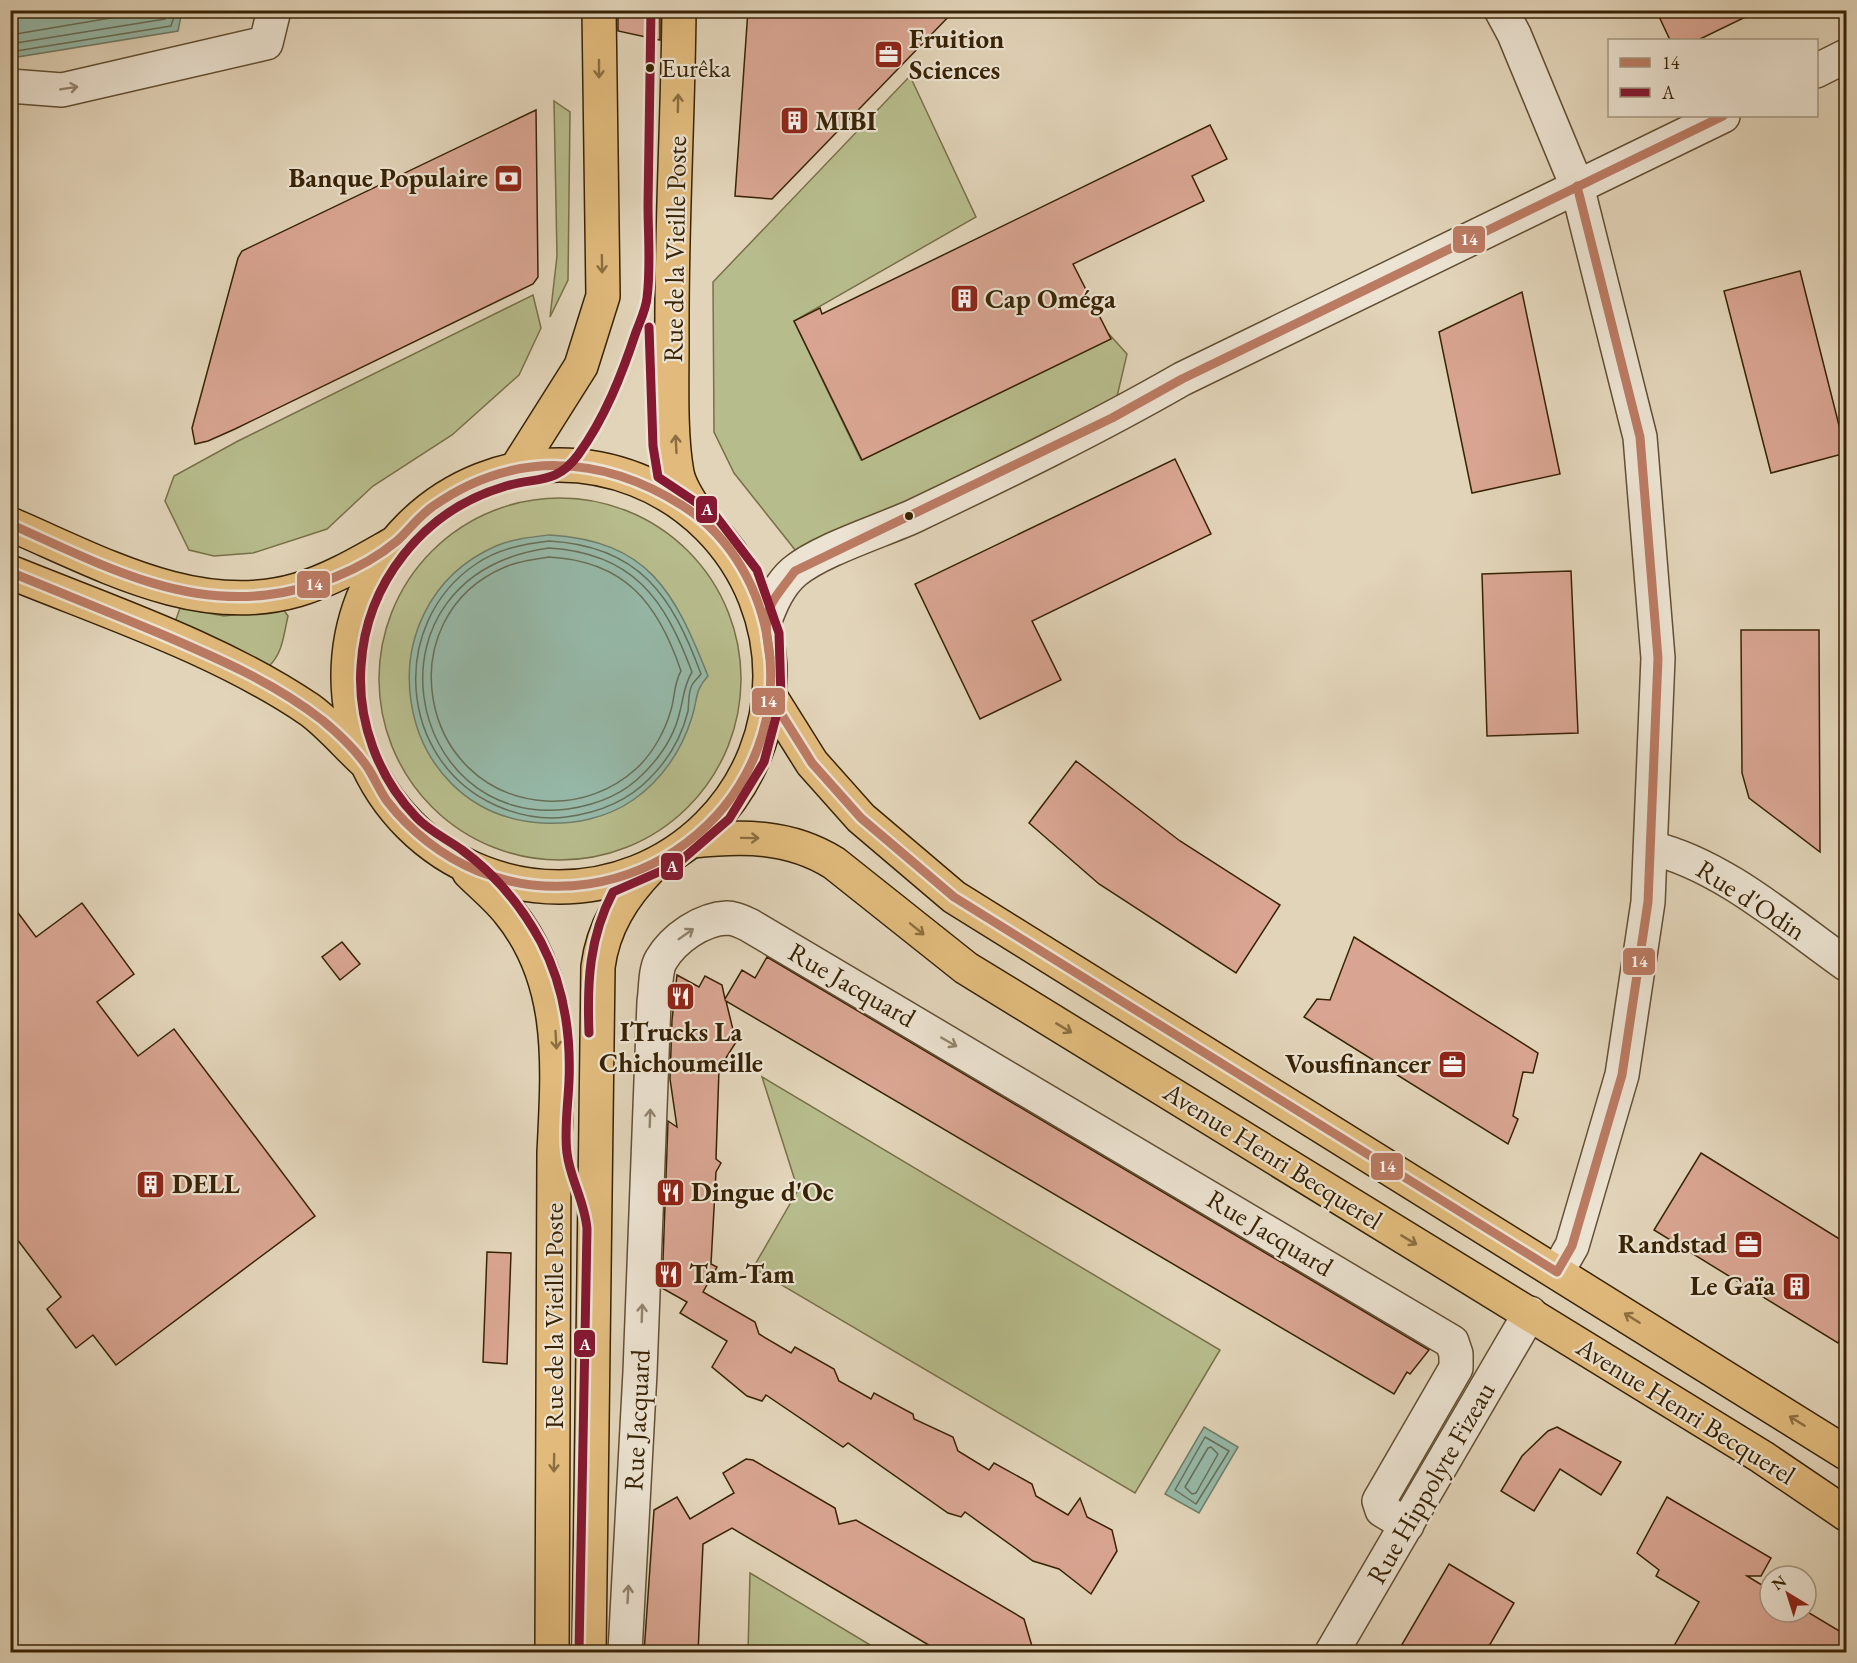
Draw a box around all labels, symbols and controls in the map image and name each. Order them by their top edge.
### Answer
place label: Fruition Sciences [909,21,1004,87]
office icon: Fruition Sciences [872,39,904,71]
legend [1608,39,1818,117]
place label: Eurêka [661,51,731,85]
text: 14 [1662,51,1680,74]
one-way arrow [593,58,605,78]
marker: Eurêka [644,62,656,74]
text: A [1661,81,1675,104]
one-way arrow [58,82,78,93]
one-way arrow [672,93,684,113]
place label: MIBI [815,103,876,138]
building icon: MIBI [778,105,810,137]
street label: Rue de la Vieille Poste [655,135,694,363]
place label: Banque Populaire [288,160,488,195]
bank icon: Banque Populaire [493,162,525,194]
line badge: 14 [1452,225,1486,254]
text: 14 [1461,229,1478,250]
one-way arrow [596,253,608,273]
place label: Cap Oméga [985,281,1116,316]
building icon: Cap Oméga [948,283,980,315]
one-way arrow [670,435,681,455]
line badge: A [695,495,718,524]
text: A [700,499,713,520]
unlabelled marker [903,510,915,522]
line badge: 14 [296,570,331,599]
text: 14 [306,574,323,595]
line badge: 14 [751,687,786,716]
text: 14 [760,691,777,712]
one-way arrow [740,832,760,844]
street label: Rue d'Odin [1690,851,1813,948]
line badge: A [660,852,684,881]
text: A [665,856,678,877]
one-way arrow [909,922,924,936]
one-way arrow [677,928,693,940]
street label: Rue Jacquard [782,934,923,1035]
line badge: 14 [1622,947,1656,976]
text: 14 [1631,951,1648,972]
restaurant icon: ITrucks La Chichoumeille [665,981,697,1013]
place label: ITrucks La Chichoumeille [599,1014,763,1080]
one-way arrow [1055,1023,1072,1035]
one-way arrow [551,1030,562,1050]
one-way arrow [940,1036,957,1048]
place label: Vousfinancer [1285,1046,1432,1081]
office icon: Vousfinancer [1436,1048,1468,1080]
street label: Avenue Henri Becquerel [1156,1073,1389,1237]
one-way arrow [644,1109,655,1129]
line badge: 14 [1370,1152,1404,1181]
text: 14 [1379,1156,1396,1177]
place label: DELL [172,1166,240,1201]
building icon: DELL [135,1168,167,1200]
place label: Dingue d'Oc [691,1174,834,1209]
restaurant icon: Dingue d'Oc [654,1176,686,1208]
street label: Rue Jacquard [1201,1181,1340,1284]
street label: Rue de la Vieille Poste [536,1203,571,1429]
place label: Randstad [1618,1226,1727,1261]
office icon: Randstad [1732,1228,1764,1260]
one-way arrow [1400,1234,1417,1246]
place label: Tam-Tam [689,1256,795,1291]
restaurant icon: Tam-Tam [652,1258,684,1290]
place label: Le Gaïa [1690,1268,1775,1303]
building icon: Le Gaïa [1780,1270,1812,1302]
one-way arrow [637,1304,648,1324]
one-way arrow [1624,1312,1641,1324]
street label: Avenue Henri Becquerel [1569,1328,1802,1492]
line badge: A [573,1329,596,1358]
text: A [578,1334,591,1355]
street label: Rue Jacquard [615,1348,658,1492]
street label: Rue Hippolyte Fizeau [1358,1375,1503,1590]
one-way arrow [1789,1414,1806,1427]
one-way arrow [548,1453,560,1473]
north arrow [1758,1564,1818,1624]
text: N [1768,1570,1791,1595]
one-way arrow [623,1585,634,1605]

